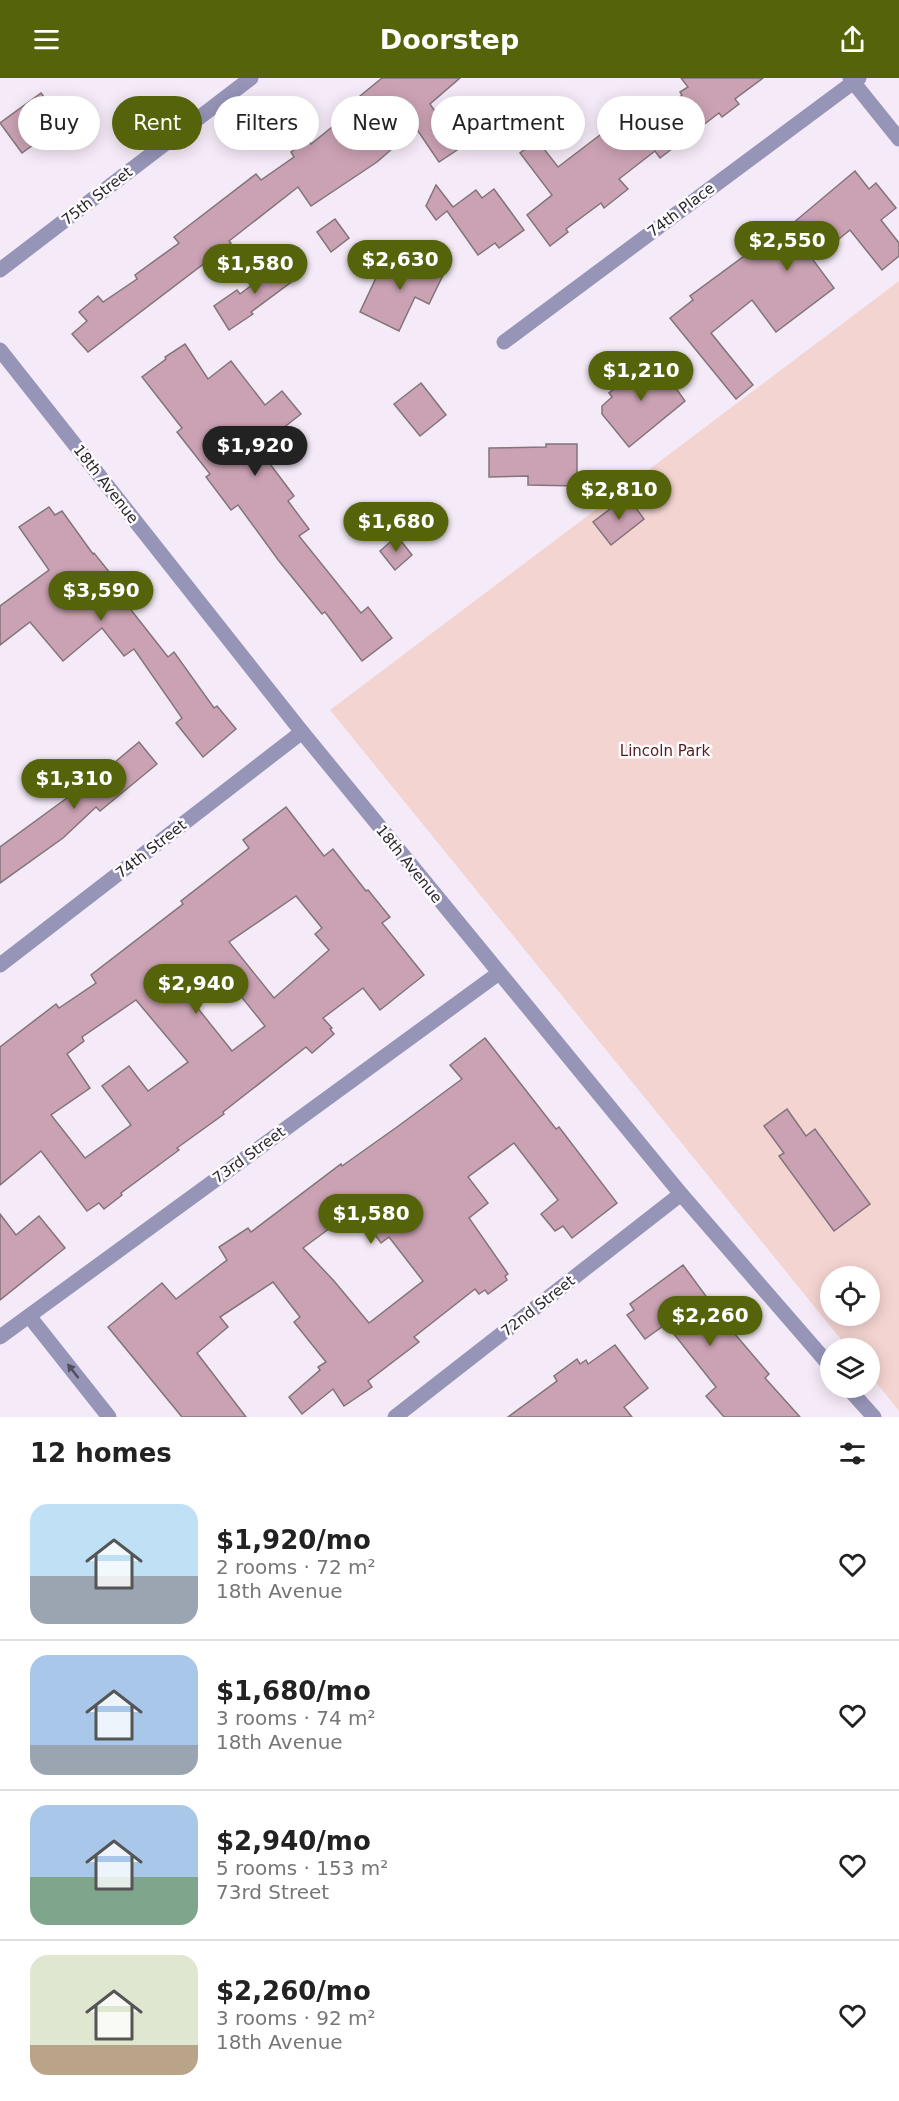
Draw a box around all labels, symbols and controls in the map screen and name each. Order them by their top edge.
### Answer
icon: menu [30,23,63,56]
icon: share [836,23,869,56]
text: Doorstep [380,24,519,55]
chip: Buy [18,96,100,150]
chip: Rent [112,96,202,150]
chip: Filters [214,96,319,150]
chip: New [331,96,419,150]
chip: Apartment [431,96,585,150]
chip: House [597,96,705,150]
street label: 75th Street [58,163,136,229]
street label: 74th Place [644,179,718,241]
pin: $2,550 [738,221,836,272]
text: $2,550 [748,228,826,252]
pin: $2,630 [351,240,449,291]
pin: $1,580 [206,244,304,295]
text: $2,630 [361,247,439,271]
text: $1,580 [216,251,294,275]
pin: $1,210 [592,351,690,402]
text: $1,210 [602,358,680,382]
pin: $1,920 [206,426,304,477]
text: $1,920 [216,433,294,457]
street label: 18th Avenue [70,441,142,527]
pin: $2,810 [570,470,668,521]
text: $2,810 [580,477,658,501]
pin: $1,680 [347,502,445,553]
text: $1,680 [357,509,435,533]
pin: $3,590 [52,571,150,622]
text: $3,590 [62,578,140,602]
park label: Lincoln Park [620,742,710,760]
pin: $1,310 [25,759,123,810]
text: $1,310 [35,766,113,790]
street label: 74th Street [112,816,190,882]
street label: 18th Avenue [372,821,446,907]
pin: $2,940 [147,964,245,1015]
text: $2,940 [157,971,235,995]
street label: 73rd Street [209,1123,289,1187]
pin: $1,580 [322,1194,420,1245]
text: $1,580 [332,1201,410,1225]
map controls [820,1266,880,1398]
button: locate [820,1266,880,1326]
street label: 72nd Street [498,1272,578,1340]
pin: $2,260 [661,1296,759,1347]
text: $2,260 [671,1303,749,1327]
button: layers [820,1338,880,1398]
one-way arrow [67,1363,80,1379]
icon: filters [836,1437,869,1470]
text: 12 homes [30,1438,172,1468]
text: $1,920/mo [216,1525,371,1555]
icon: home [78,1528,150,1600]
icon: heart [836,1548,869,1581]
text: 2 rooms · 72 m² [216,1555,376,1579]
text: 18th Avenue [216,1579,343,1603]
text: $1,680/mo [216,1676,371,1706]
icon: home [78,1679,150,1751]
icon: heart [836,1699,869,1732]
text: 3 rooms · 74 m² [216,1706,376,1730]
text: 18th Avenue [216,1730,343,1754]
text: $2,940/mo [216,1826,371,1856]
icon: home [78,1829,150,1901]
icon: heart [836,1849,869,1882]
text: 5 rooms · 153 m² [216,1856,388,1880]
text: 73rd Street [216,1880,329,1904]
text: $2,260/mo [216,1976,371,2006]
icon: home [78,1979,150,2051]
icon: heart [836,1999,869,2032]
text: 3 rooms · 92 m² [216,2006,376,2030]
text: 18th Avenue [216,2030,343,2054]

